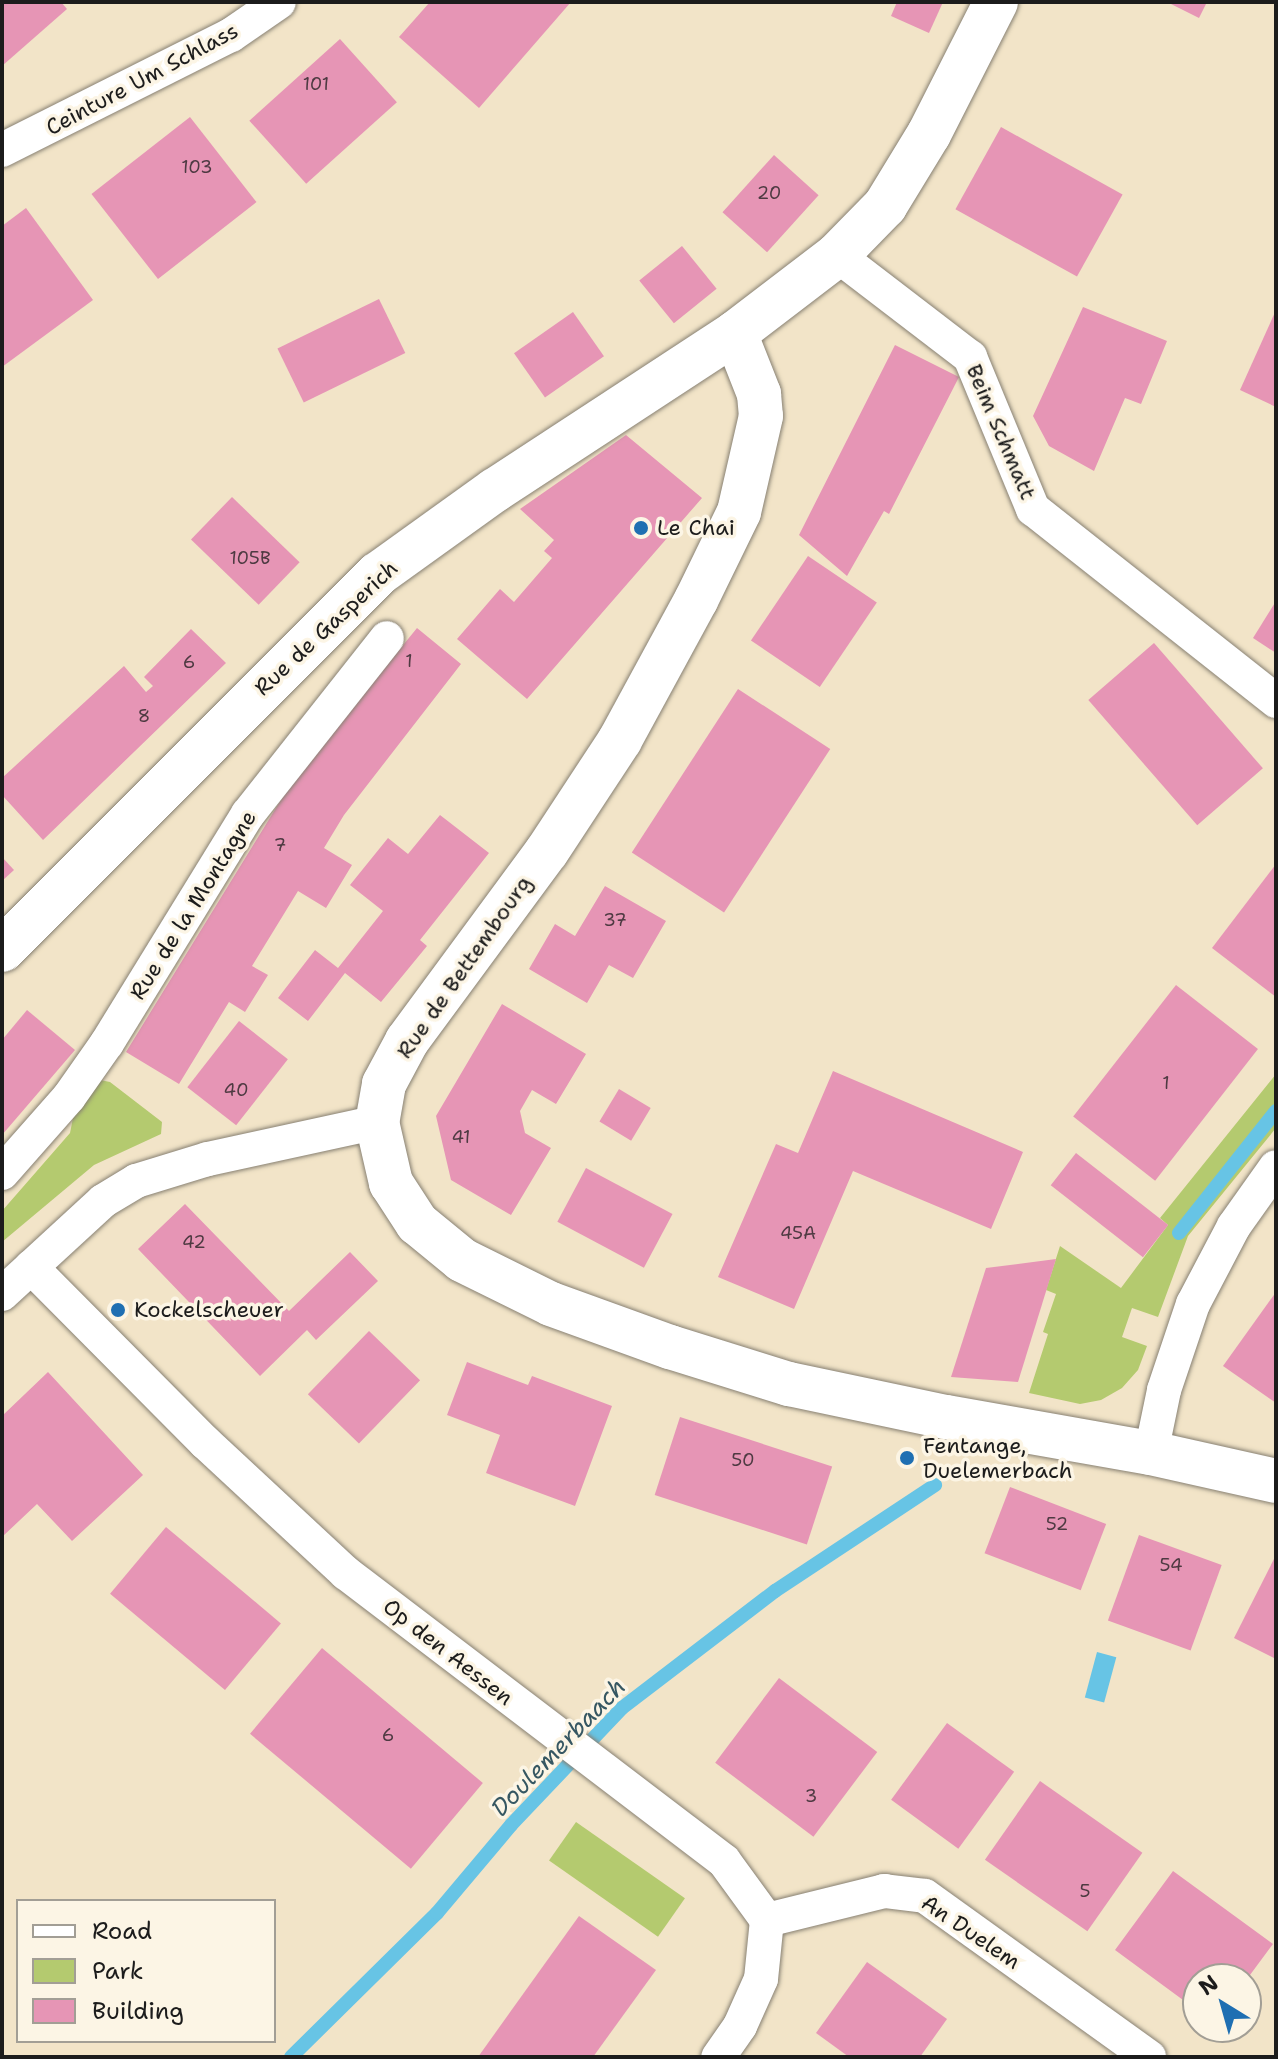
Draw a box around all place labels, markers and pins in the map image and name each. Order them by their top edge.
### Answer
place label: Le Chai [657,515,735,541]
marker: Le Chai [632,519,650,537]
place label: Kockelscheuer [134,1297,284,1323]
marker: Kockelscheuer [109,1301,127,1319]
place label: Fentange, Duelemerbach [923,1432,1072,1484]
marker: Fentange, Duelemerbach [898,1449,916,1467]

